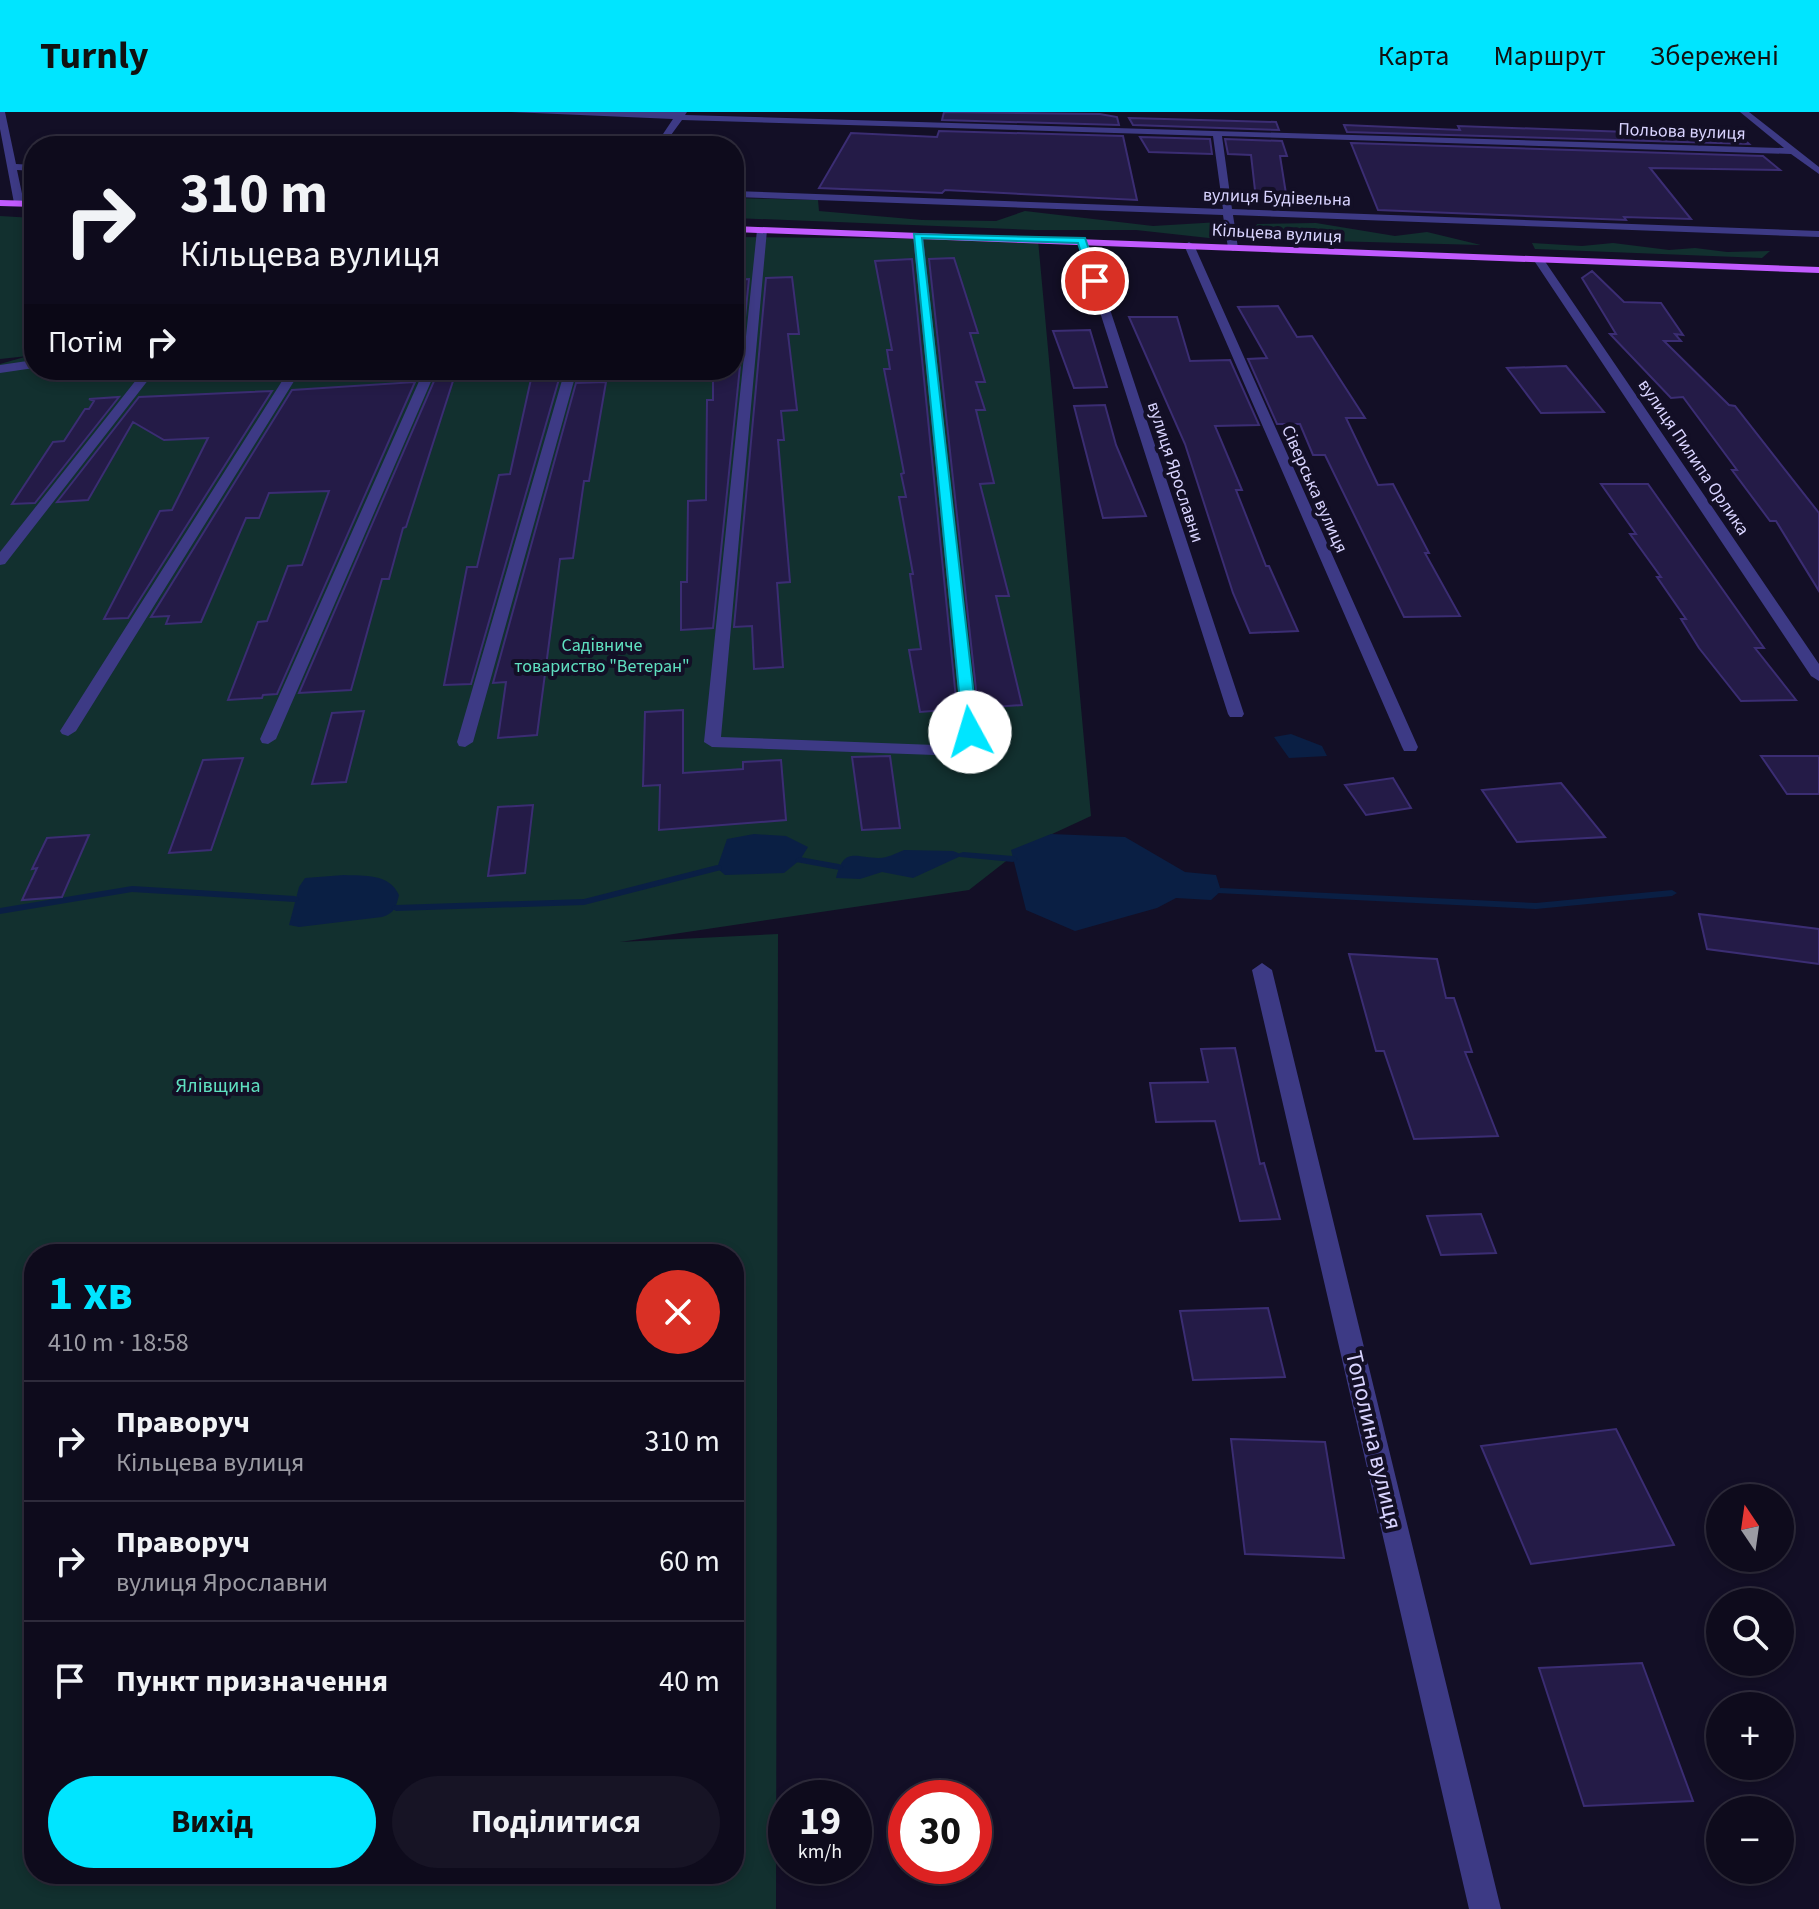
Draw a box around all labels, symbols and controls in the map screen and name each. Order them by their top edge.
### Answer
text: Turnly [40,29,149,83]
text: Карта [1378,36,1449,76]
text: Маршрут [1493,36,1606,76]
text: Збережені [1650,36,1779,76]
street label: Польова вулиця [1618,117,1746,146]
text: 310 m [180,155,328,234]
icon: right [48,168,152,272]
street label: вулиця Будівельна [1203,182,1351,213]
street label: Кільцева вулиця [1211,218,1343,249]
text: Кільцева вулиця [180,229,441,280]
pin [1061,247,1129,315]
icon: arrive [1073,259,1117,303]
icon: right [139,320,183,364]
text: Потім [48,321,123,364]
street label: вулиця Пилипа Орлика [1632,374,1755,540]
street label: вулиця Ярославни [1141,399,1210,546]
street label: Сіверська вулиця [1275,421,1354,557]
park label: Садівниче товариство "Ветеран" [514,633,690,679]
position arrow [928,690,1012,774]
park label: Ялівщина [175,1072,261,1100]
text: 1 хв [48,1260,133,1328]
button: close [636,1270,720,1354]
text: 410 m · 18:58 [48,1324,189,1361]
street label: Тополина вулиця [1336,1347,1411,1533]
text: Праворуч [116,1401,250,1444]
icon: right [48,1419,92,1463]
text: 310 m [644,1420,720,1463]
text: Кільцева вулиця [116,1444,304,1481]
north arrow [1706,1484,1794,1572]
map controls [1706,1484,1794,1884]
text: Праворуч [116,1521,250,1564]
icon: right [48,1539,92,1583]
text: 60 m [659,1540,720,1583]
text: вулиця Ярославни [116,1564,328,1601]
button: search [1706,1588,1794,1676]
icon: arrive [48,1659,92,1703]
text: Пункт призначення [116,1660,388,1703]
text: 40 m [659,1660,720,1703]
button: + [1706,1692,1794,1780]
button: Вихід [48,1776,376,1868]
button: Поділитися [392,1776,720,1868]
speed limit sign: 30 [888,1780,992,1884]
text: 19 [799,1793,841,1850]
button: − [1706,1796,1794,1884]
text: km/h [798,1838,842,1866]

